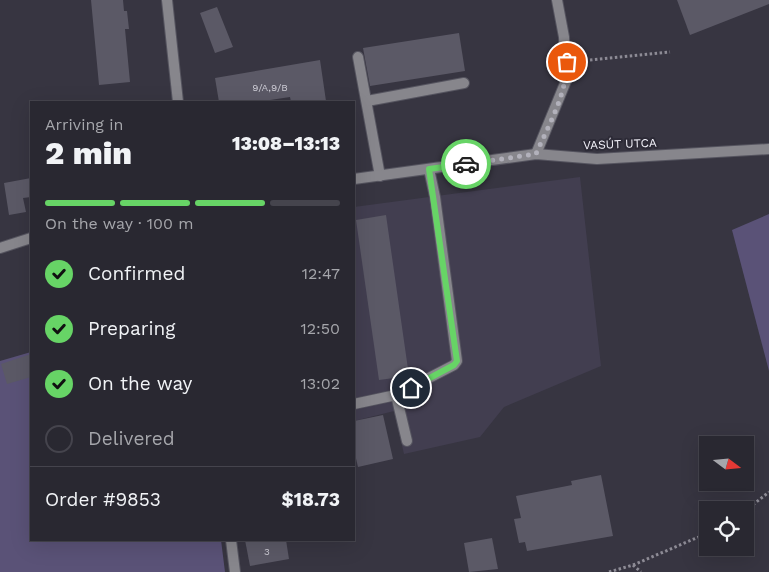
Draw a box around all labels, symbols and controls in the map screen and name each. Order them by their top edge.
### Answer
pin [546,41,588,83]
icon: bag [553,48,581,76]
house number: 9/A,9/B [252,82,288,93]
text: Arriving in [45,115,123,134]
text: 13:08–13:13 [232,132,340,155]
text: 2 min [45,134,132,172]
street label: VASÚT UTCA [583,136,657,152]
courier [441,139,491,189]
icon: car [452,150,480,178]
text: On the way · 100 m [45,214,194,233]
icon: check [45,260,73,288]
text: Confirmed [88,262,185,285]
text: 12:47 [302,264,340,283]
icon: check [45,315,73,343]
text: Preparing [88,317,175,340]
text: 12:50 [300,319,340,338]
pin [390,367,432,409]
icon: check [45,370,73,398]
text: On the way [88,372,192,395]
text: 13:02 [300,374,340,393]
icon: home [397,374,425,402]
text: Delivered [88,427,175,450]
north arrow [699,436,754,491]
map controls [699,436,754,556]
text: Order #9853 [45,488,161,511]
text: $18.73 [282,488,340,511]
button: locate [699,501,754,556]
house number: 3 [264,546,270,557]

